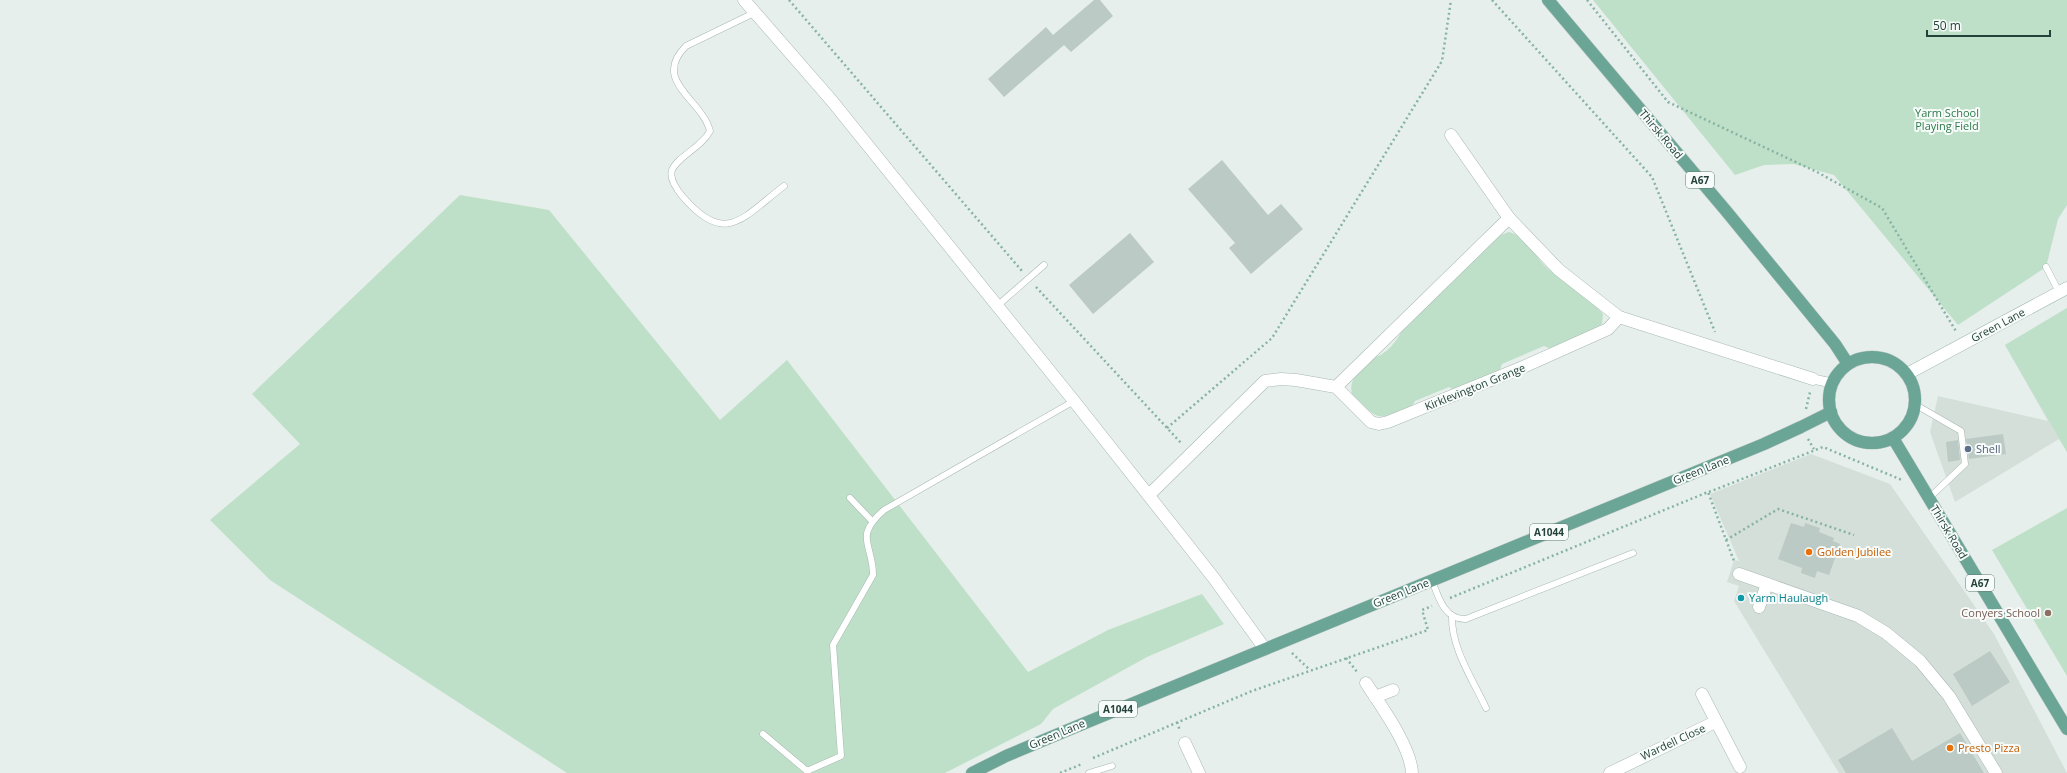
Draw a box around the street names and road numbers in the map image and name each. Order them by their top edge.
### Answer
street label: Thirsk Road [1636,106,1686,162]
road number: A67 [1686,172,1714,188]
street label: Green Lane [1968,304,2027,345]
street label: Kirklevington Grange [1422,359,1527,414]
street label: Green Lane [1671,451,1731,488]
street label: Thirsk Road [1927,502,1971,561]
road number: A1044 [1530,524,1568,540]
street label: Green Lane [1371,574,1431,611]
road number: A67 [1966,575,1994,591]
road number: A1044 [1099,701,1137,717]
street label: Green Lane [1027,715,1087,752]
street label: Wardell Close [1638,720,1708,763]

